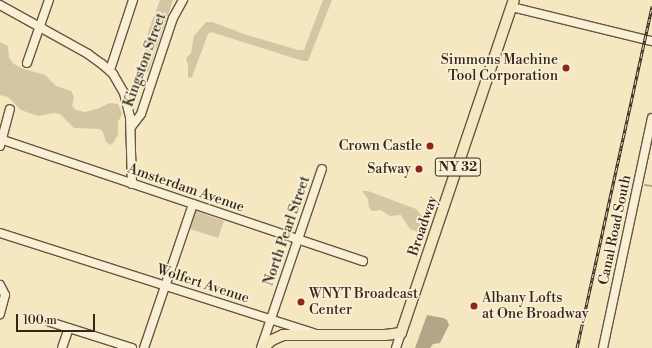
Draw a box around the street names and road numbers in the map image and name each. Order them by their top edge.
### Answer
street label: Kingston Street [120,11,170,109]
road number: NY 32 [434,156,482,178]
street label: Amsterdam Avenue [125,160,247,216]
street label: North Pearl Street [260,174,314,288]
street label: Canal Road South [595,174,635,286]
street label: Broadway [405,194,441,258]
street label: Wolfert Avenue [155,261,251,307]

